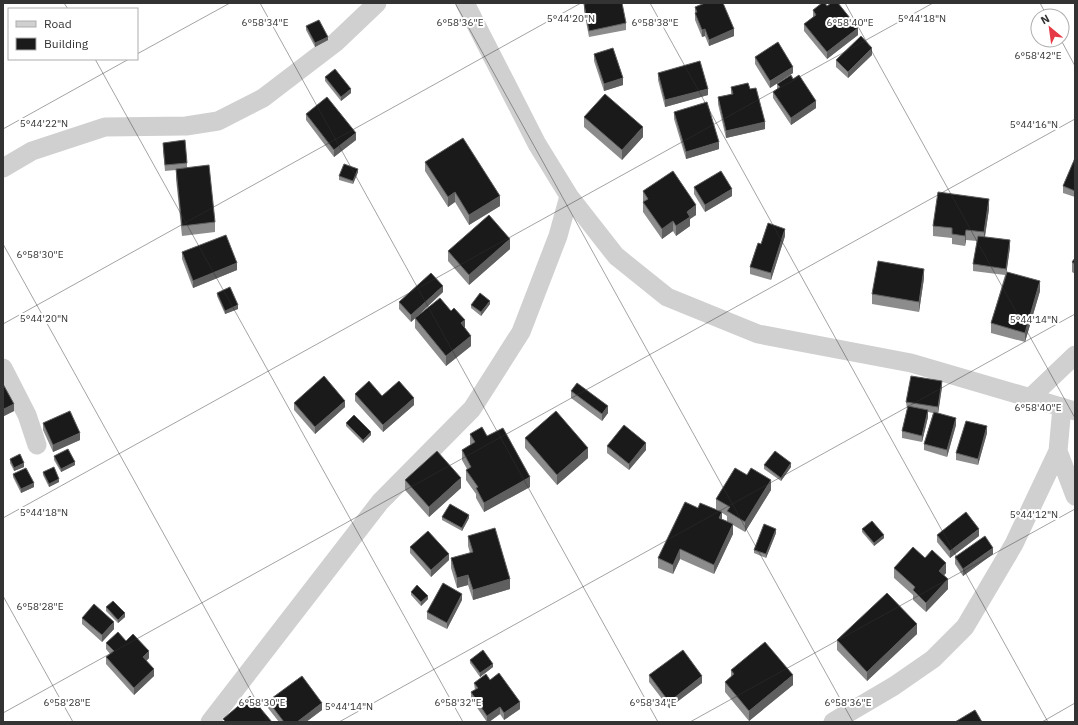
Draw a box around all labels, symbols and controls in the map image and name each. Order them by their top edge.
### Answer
legend [8,8,138,60]
north arrow [1030,8,1070,48]
text: N [1038,11,1052,27]
text: 5°44'20"N [547,12,595,25]
text: 5°44'18"N [898,12,946,25]
text: Road [44,16,72,31]
text: 6°58'34"E [241,16,289,29]
text: 6°58'36"E [436,16,484,29]
text: 6°58'38"E [631,16,679,29]
text: 6°58'40"E [826,16,874,29]
text: Building [44,36,89,51]
text: 6°58'42"E [1014,49,1062,62]
text: 5°44'22"N [20,117,68,130]
text: 5°44'16"N [1010,118,1058,131]
text: 6°58'30"E [16,248,64,261]
text: 5°44'20"N [20,312,68,325]
text: 5°44'14"N [1010,313,1058,326]
text: 6°58'40"E [1014,401,1062,414]
text: 5°44'18"N [20,506,68,519]
text: 5°44'12"N [1010,508,1058,521]
text: 6°58'28"E [16,600,64,613]
text: 6°58'28"E [43,696,91,709]
text: 6°58'30"E [238,696,286,709]
text: 6°58'32"E [434,696,482,709]
text: 6°58'34"E [629,696,677,709]
text: 6°58'36"E [824,696,872,709]
text: 5°44'14"N [325,700,373,713]

